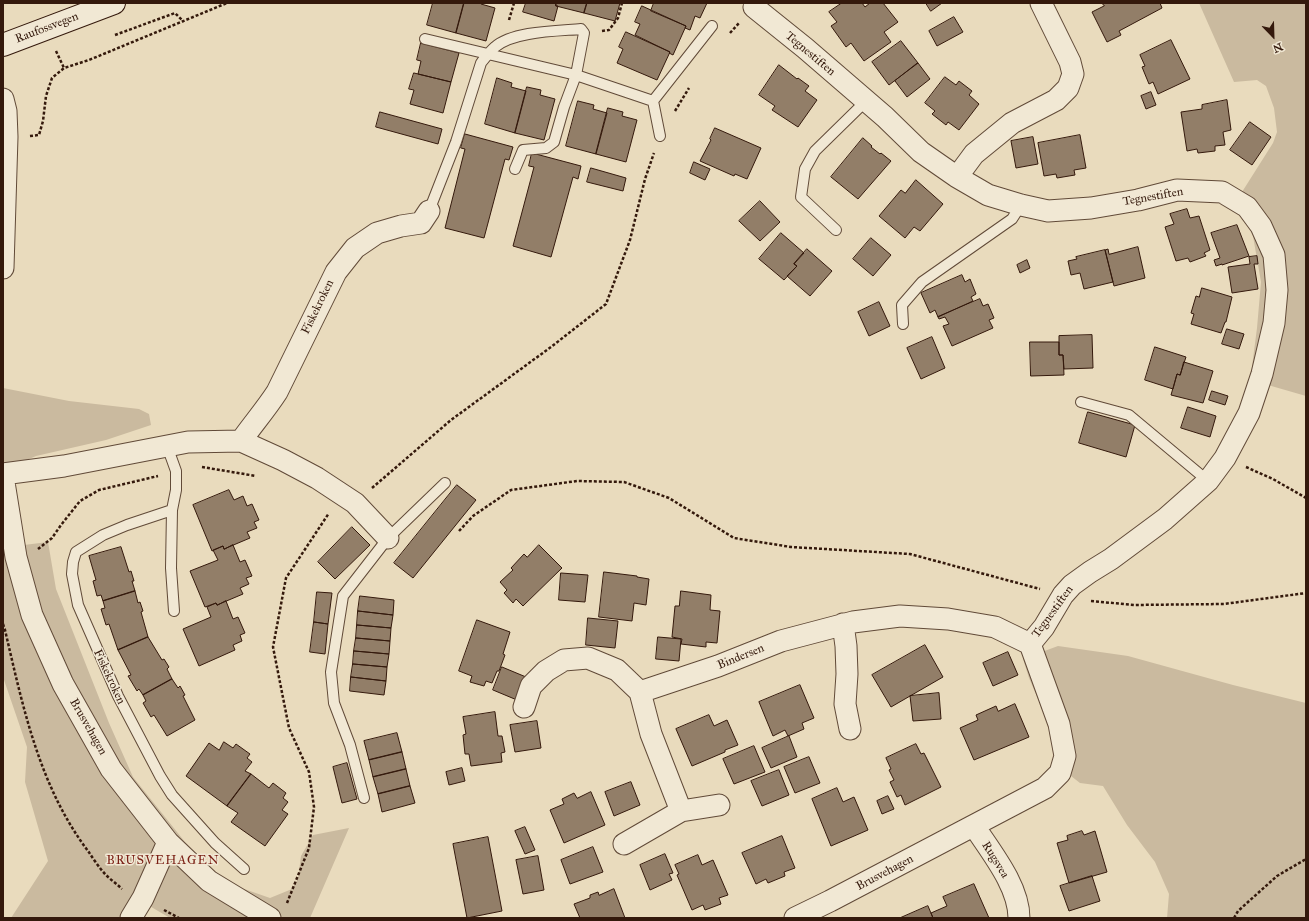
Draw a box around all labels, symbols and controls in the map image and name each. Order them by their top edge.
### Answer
street label: Raufossvegen [13,9,81,47]
north arrow [1253,16,1293,56]
street label: Tegnestiften [782,29,838,79]
text: N [1271,40,1285,55]
street label: Tegnestiften [1122,185,1184,209]
street label: Fiskekroken [299,277,337,337]
street label: Tegnestiften [1029,583,1077,641]
street label: Bindersen [716,641,766,673]
street label: Fiskekroken [90,647,128,707]
street label: Brusvehagen [66,696,110,758]
street label: Rugsvea [978,839,1012,881]
street label: Brusvehagen [854,852,916,894]
district label: BRUSVEHAGEN [106,853,220,869]

